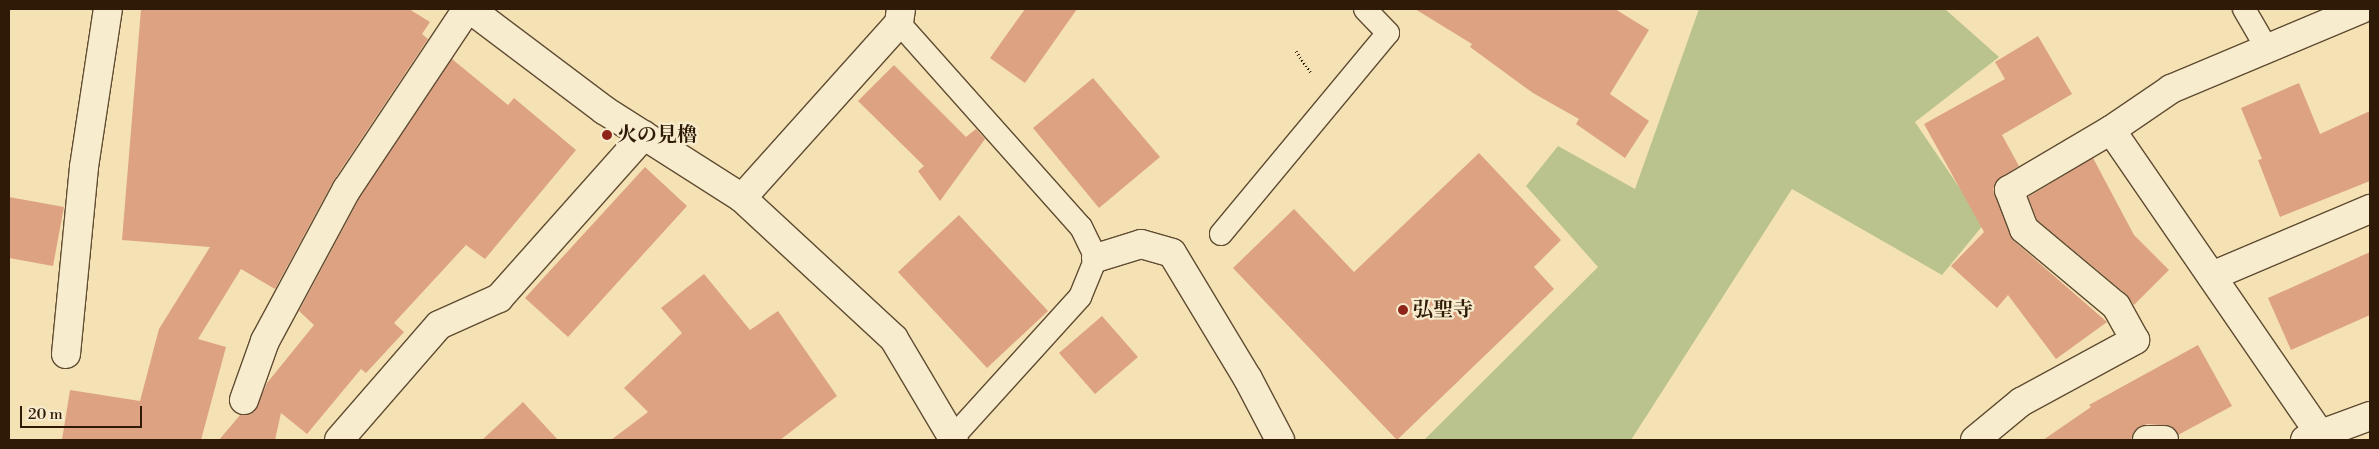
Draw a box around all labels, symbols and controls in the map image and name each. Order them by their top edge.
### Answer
place label: 火の見櫓 [617,123,697,147]
marker: 火の見櫓 [601,129,613,141]
place label: 弘聖寺 [1413,298,1473,322]
marker: 弘聖寺 [1397,304,1409,316]
scale bar [22,396,145,428]
text: 20 m [28,405,63,424]

